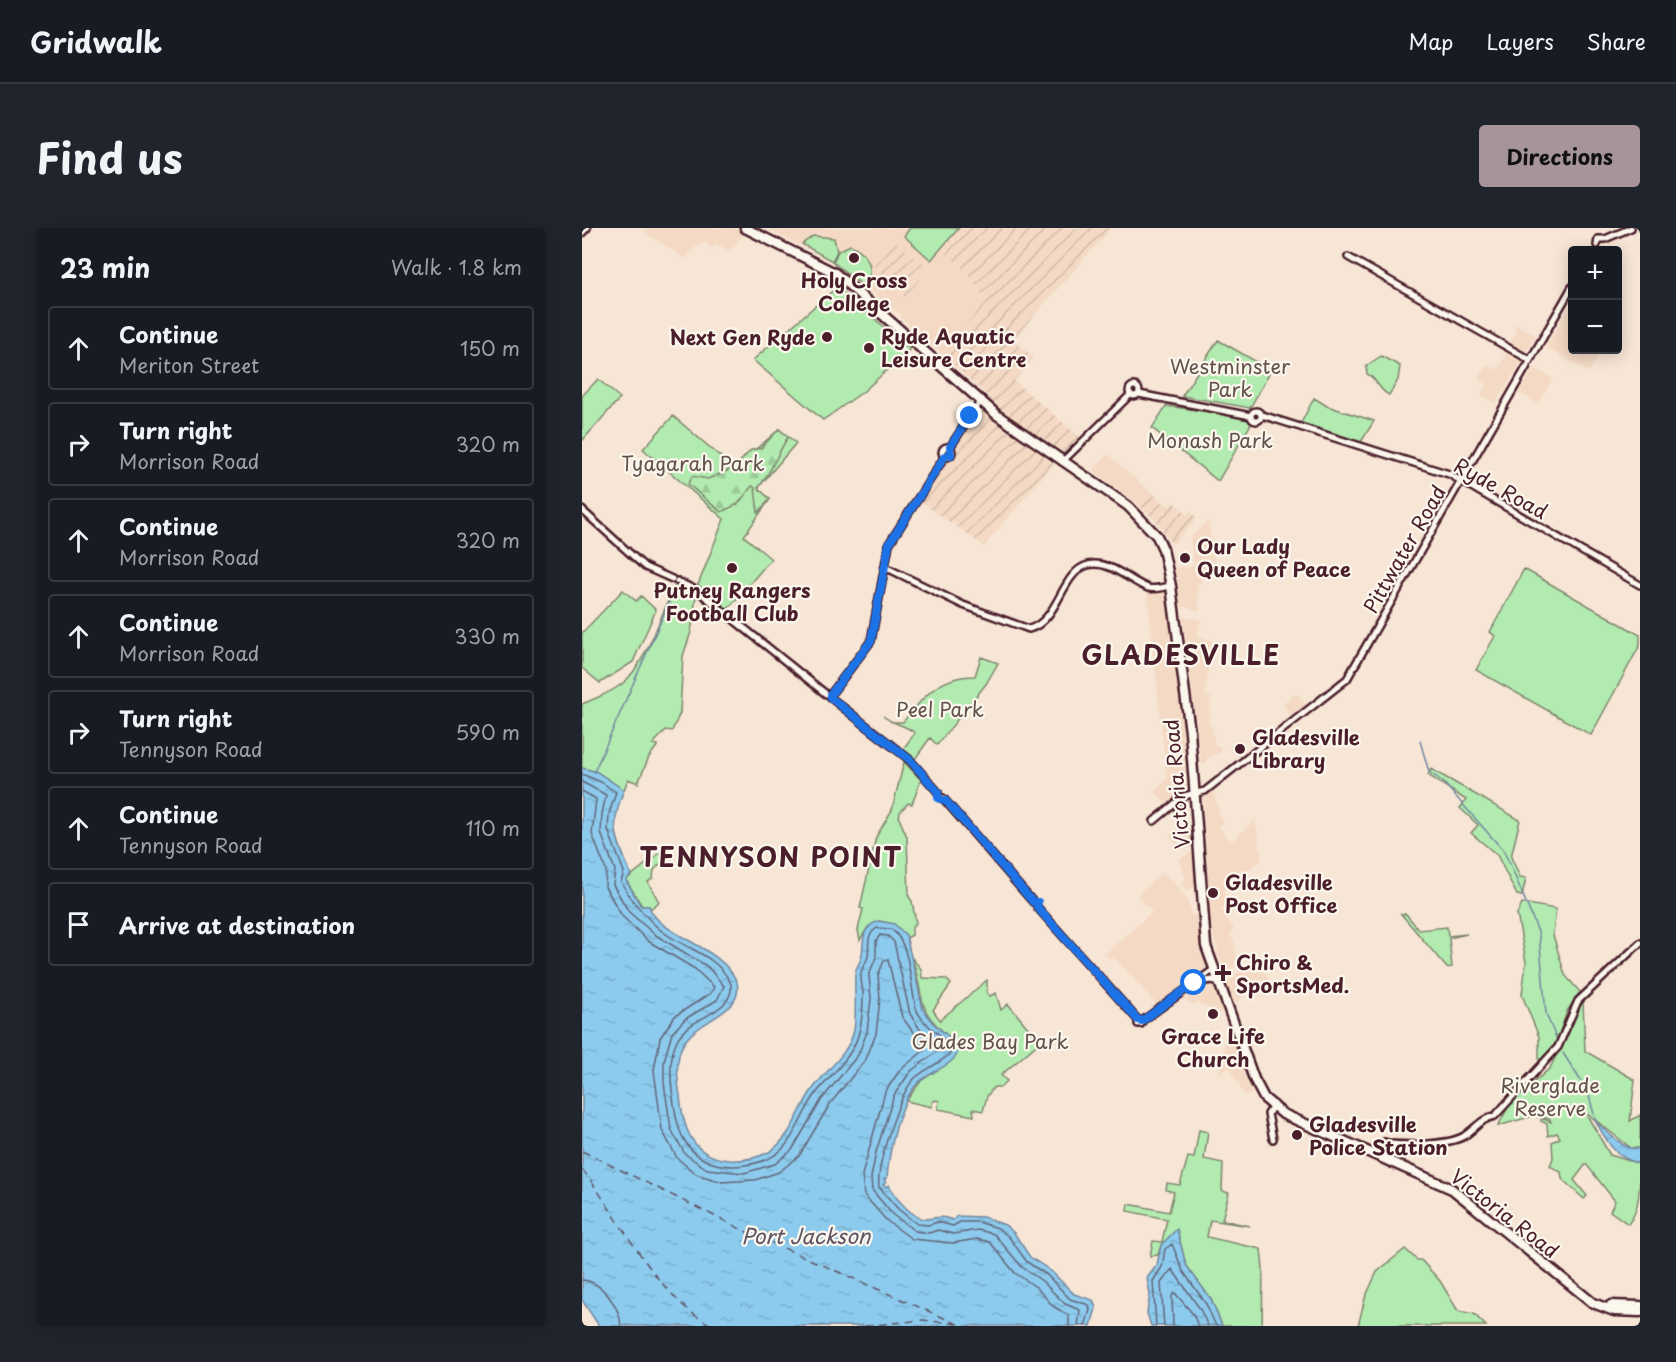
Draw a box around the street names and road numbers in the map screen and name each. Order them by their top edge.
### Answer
street label: Ryde Road [1449,450,1553,526]
street label: Pittwater Road [1355,480,1453,618]
street label: Victoria Road [1155,718,1197,850]
street label: Victoria Road [1444,1161,1566,1265]

